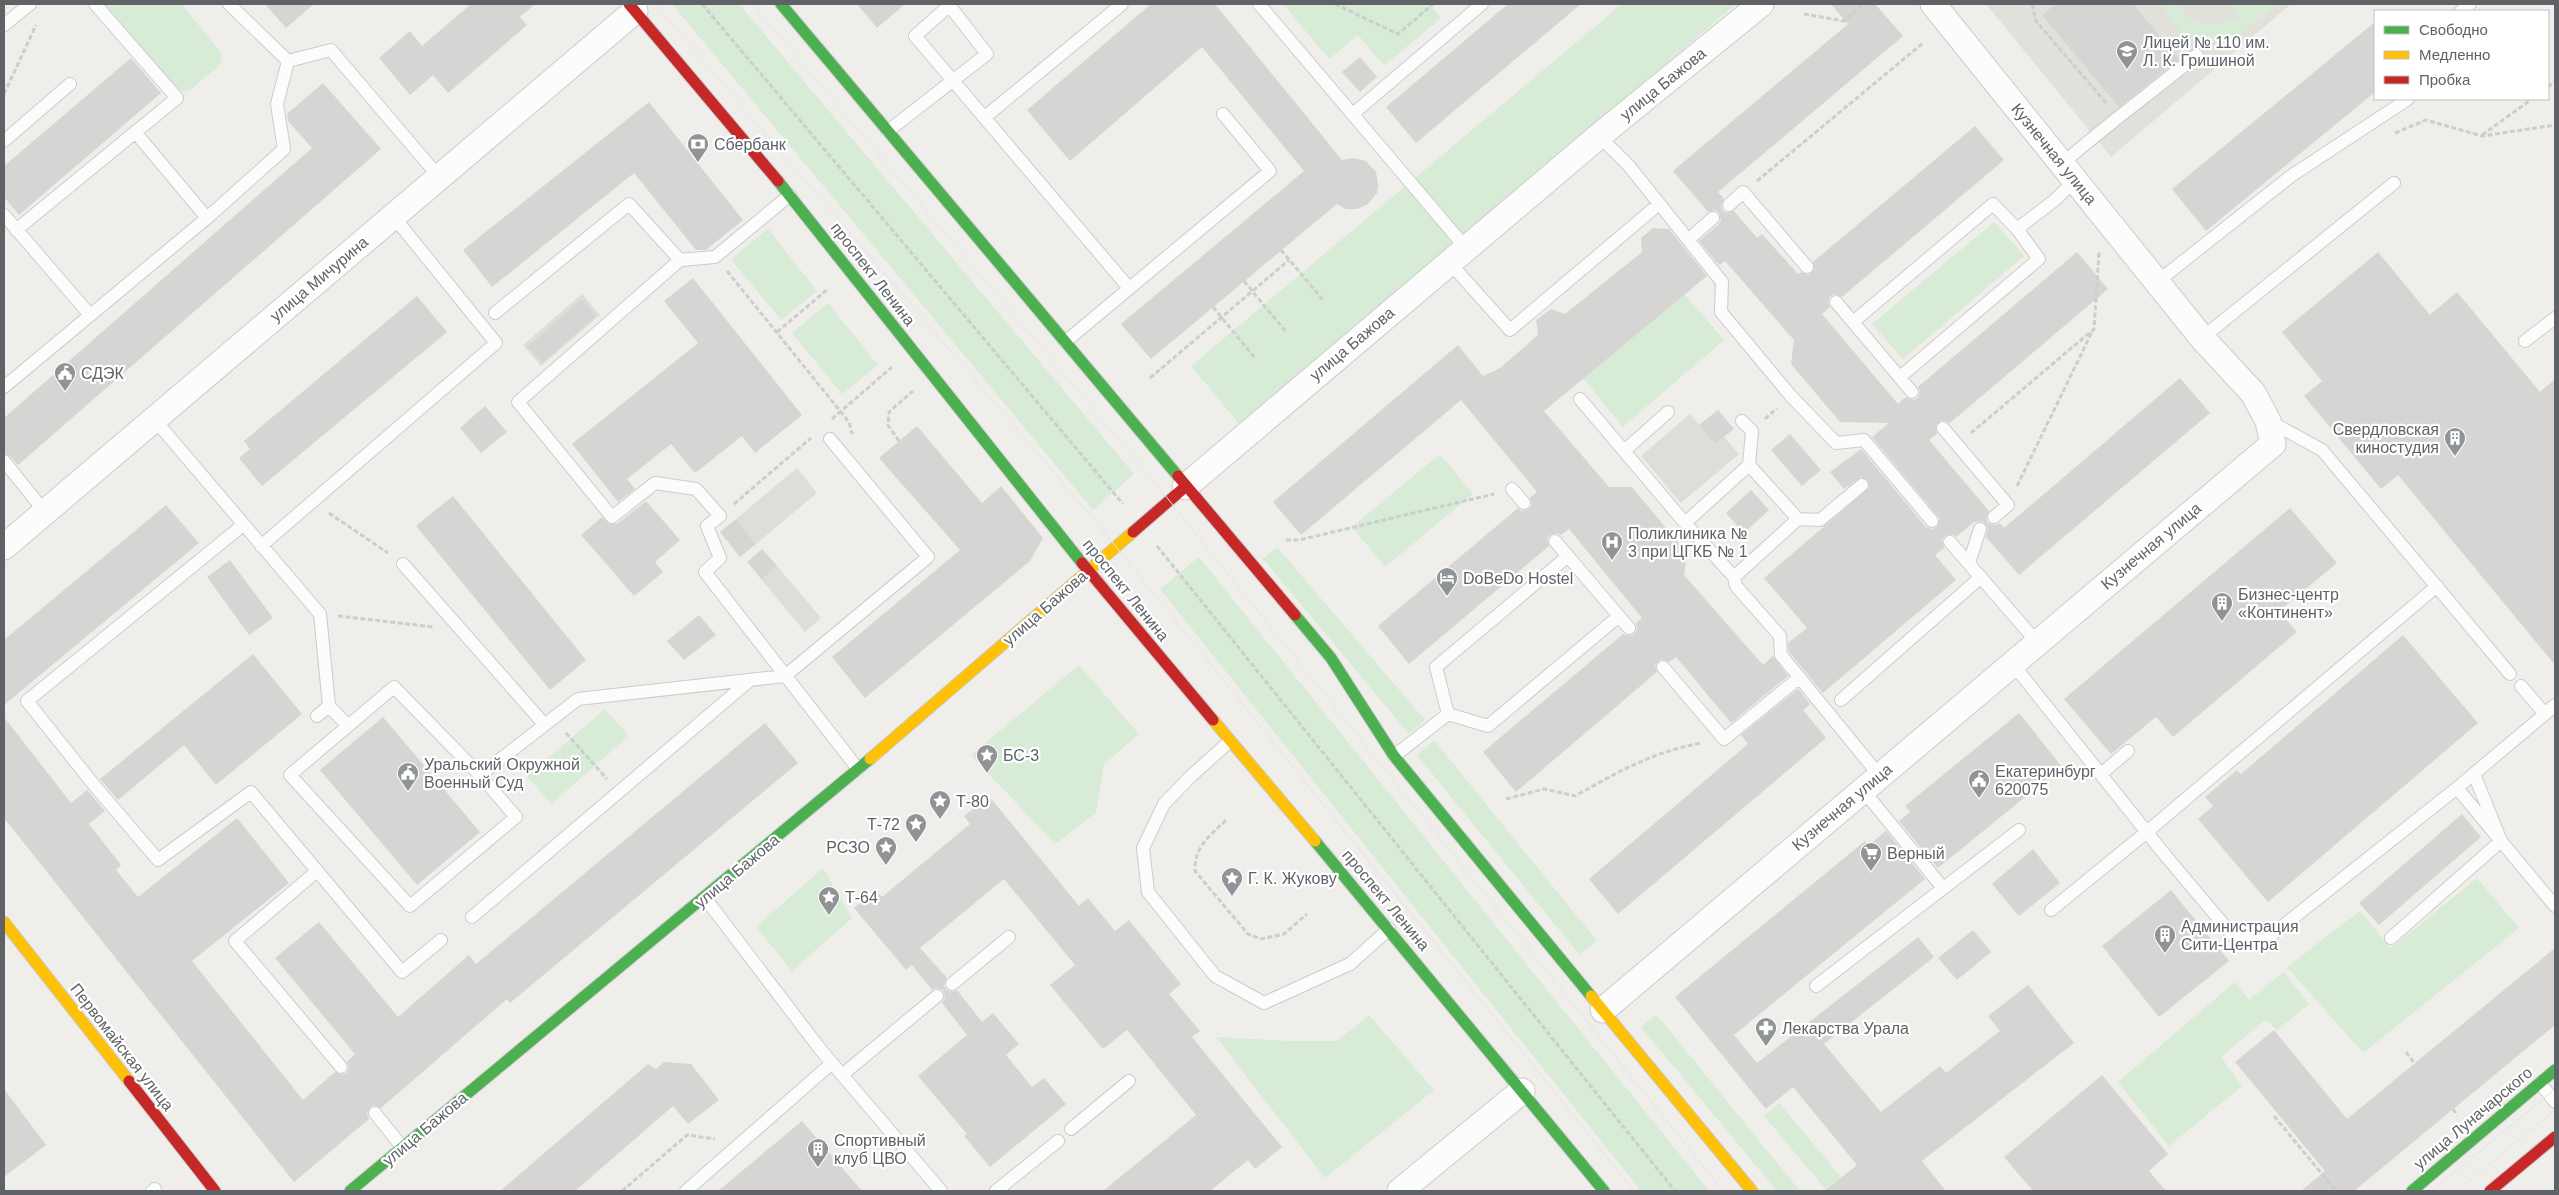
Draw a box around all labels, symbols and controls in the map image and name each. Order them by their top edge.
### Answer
legend [2374,10,2549,100]
text: Свободно [2419,21,2488,38]
place label: Лицей № 110 им. Л. К. Гришиной [2143,34,2270,69]
school or university icon: Лицей № 110 им. Л. К. Гришиной [2115,39,2139,70]
street label: улица Бажова [1617,44,1709,124]
text: Медленно [2419,46,2490,63]
text: Пробка [2419,71,2471,88]
street label: Кузнечная улица [2008,100,2100,208]
bank icon: Сбербанк [686,132,710,163]
place label: Сбербанк [714,136,787,153]
street label: проспект Ленина [828,219,919,329]
street label: улица Мичурина [267,233,371,325]
street label: улица Бажова [1306,304,1398,384]
public building icon: СДЭК [53,361,77,392]
place label: СДЭК [81,365,125,382]
place label: Свердловская киностудия [2333,421,2439,456]
building icon: Свердловская киностудия [2443,426,2467,457]
street label: Кузнечная улица [2098,499,2204,593]
place label: Поликлиника № 3 при ЦГКБ № 1 [1628,525,1748,560]
hospital icon: Поликлиника № 3 при ЦГКБ № 1 [1600,530,1624,561]
street label: проспект Ленина [1080,536,1172,644]
hotel icon: DoBeDo Hostel [1435,566,1459,597]
street label: улица Бажова [1000,567,1090,649]
place label: DoBeDo Hostel [1463,570,1573,587]
place label: Бизнес-центр «Континент» [2238,586,2339,621]
building icon: Бизнес-центр «Континент» [2210,591,2234,622]
place icon: БС-3 [975,743,999,774]
place label: БС-3 [1003,747,1039,764]
place label: Уральский Окружной Военный Суд [424,756,580,791]
street label: Кузнечная улица [1789,760,1895,854]
public building icon: Уральский Окружной Военный Суд [396,761,420,792]
place label: Екатеринбург 620075 [1995,763,2096,798]
public building icon: Екатеринбург 620075 [1967,768,1991,799]
place icon: Т-80 [928,789,952,820]
place label: Т-80 [956,793,989,810]
place icon: Т-72 [904,812,928,843]
place label: Т-72 [867,816,900,833]
street label: улица Бажова [691,831,783,911]
place icon: РСЗО [874,835,898,866]
place label: РСЗО [826,839,870,856]
supermarket icon: Верный [1859,841,1883,872]
place label: Верный [1887,845,1945,862]
street label: проспект Ленина [1339,846,1433,954]
place icon: Г. К. Жукову [1220,866,1244,897]
place label: Г. К. Жукову [1248,870,1337,887]
place icon: Т-64 [817,885,841,916]
place label: Т-64 [845,889,878,906]
place label: Администрация Сити-Центра [2181,918,2299,953]
building icon: Администрация Сити-Центра [2153,923,2177,954]
street label: Первомайская улица [67,980,177,1114]
pharmacy icon: Лекарства Урала [1754,1016,1778,1047]
place label: Лекарства Урала [1782,1020,1909,1037]
street label: улица Луначарского [2410,1064,2536,1172]
street label: улица Бажова [379,1089,471,1169]
place label: Спортивный клуб ЦВО [834,1132,926,1167]
building icon: Спортивный клуб ЦВО [806,1137,830,1168]

